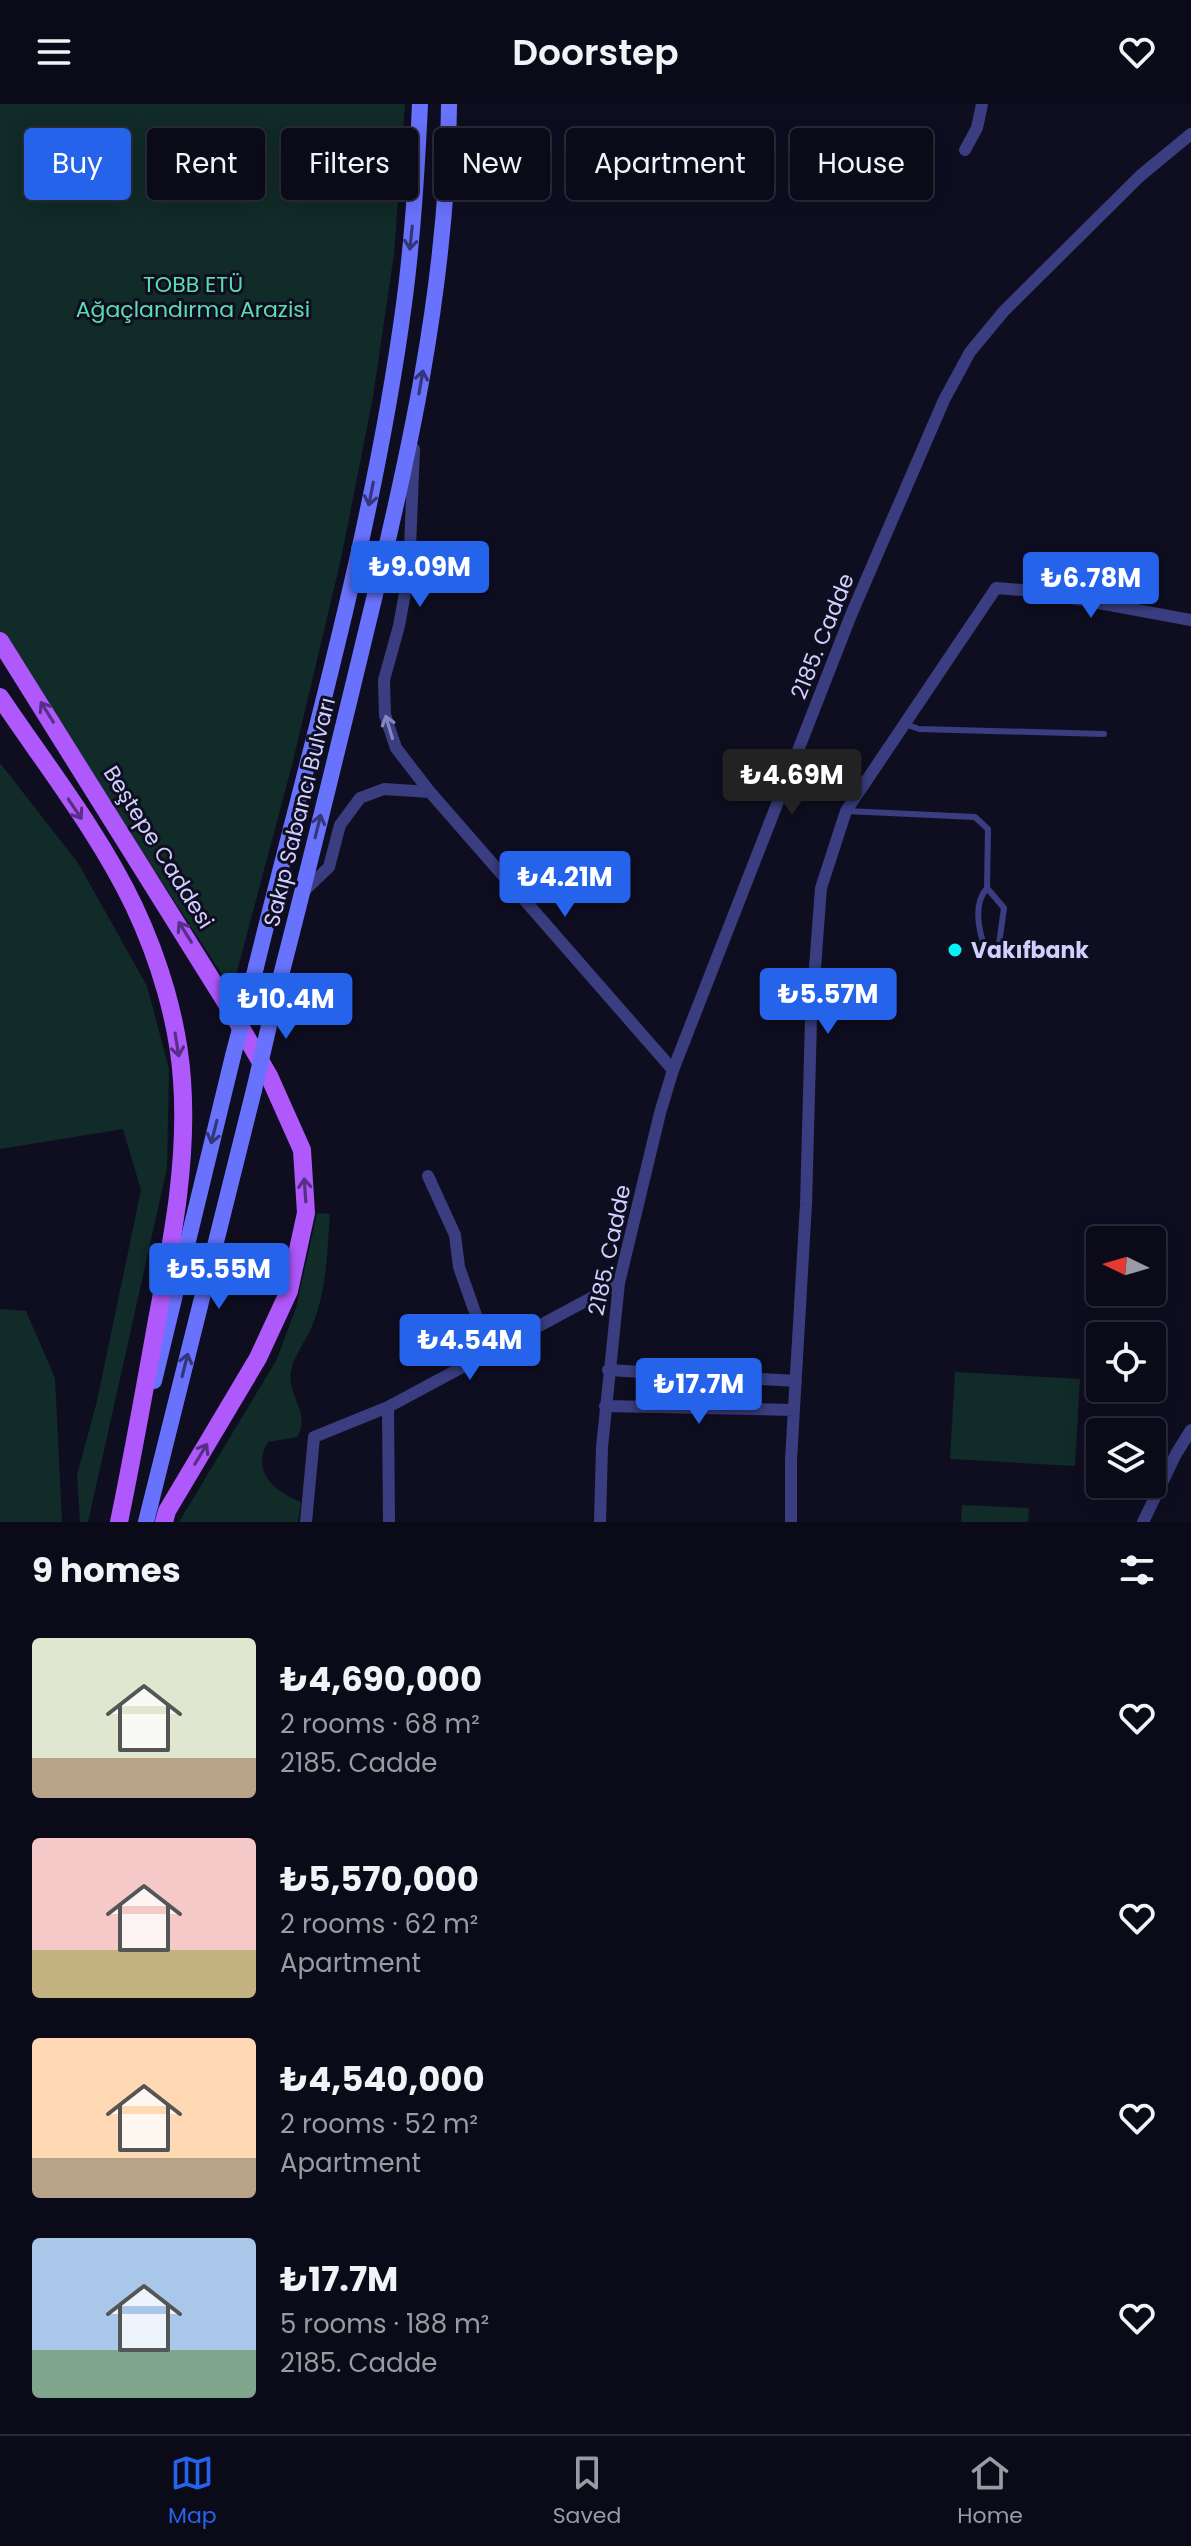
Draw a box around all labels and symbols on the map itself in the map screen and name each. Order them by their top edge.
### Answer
one-way arrow [404,224,419,251]
park label: TOBB ETÜ Ağaçlandırma Arazisi [76,269,310,325]
one-way arrow [414,370,429,395]
one-way arrow [362,481,377,507]
pin: ₺9.09M [355,541,485,609]
pin: ₺6.78M [1026,552,1156,620]
street label: 2185. Cadde [783,569,862,704]
street label: Sakıp Sabancı Bulvarı [256,694,343,930]
one-way arrow [38,701,54,724]
one-way arrow [381,714,396,740]
pin: ₺4.69M [727,749,857,817]
street label: Beştepe Caddesi [96,760,221,935]
one-way arrow [66,797,83,819]
one-way arrow [312,814,327,840]
pin: ₺4.21M [500,851,630,919]
one-way arrow [176,922,193,944]
place label: Vakıfbank [971,935,1089,966]
marker: Vakıfbank [946,941,964,959]
pin: ₺5.57M [763,968,893,1036]
pin: ₺10.4M [221,973,351,1041]
one-way arrow [170,1032,185,1057]
one-way arrow [206,1118,221,1144]
one-way arrow [297,1177,312,1204]
street label: 2185. Cadde [580,1182,638,1318]
north arrow [1086,1226,1166,1306]
pin: ₺5.55M [154,1243,284,1311]
pin: ₺4.54M [405,1314,535,1382]
one-way arrow [178,1352,193,1378]
pin: ₺17.7M [634,1358,764,1426]
one-way arrow [193,1443,209,1466]

